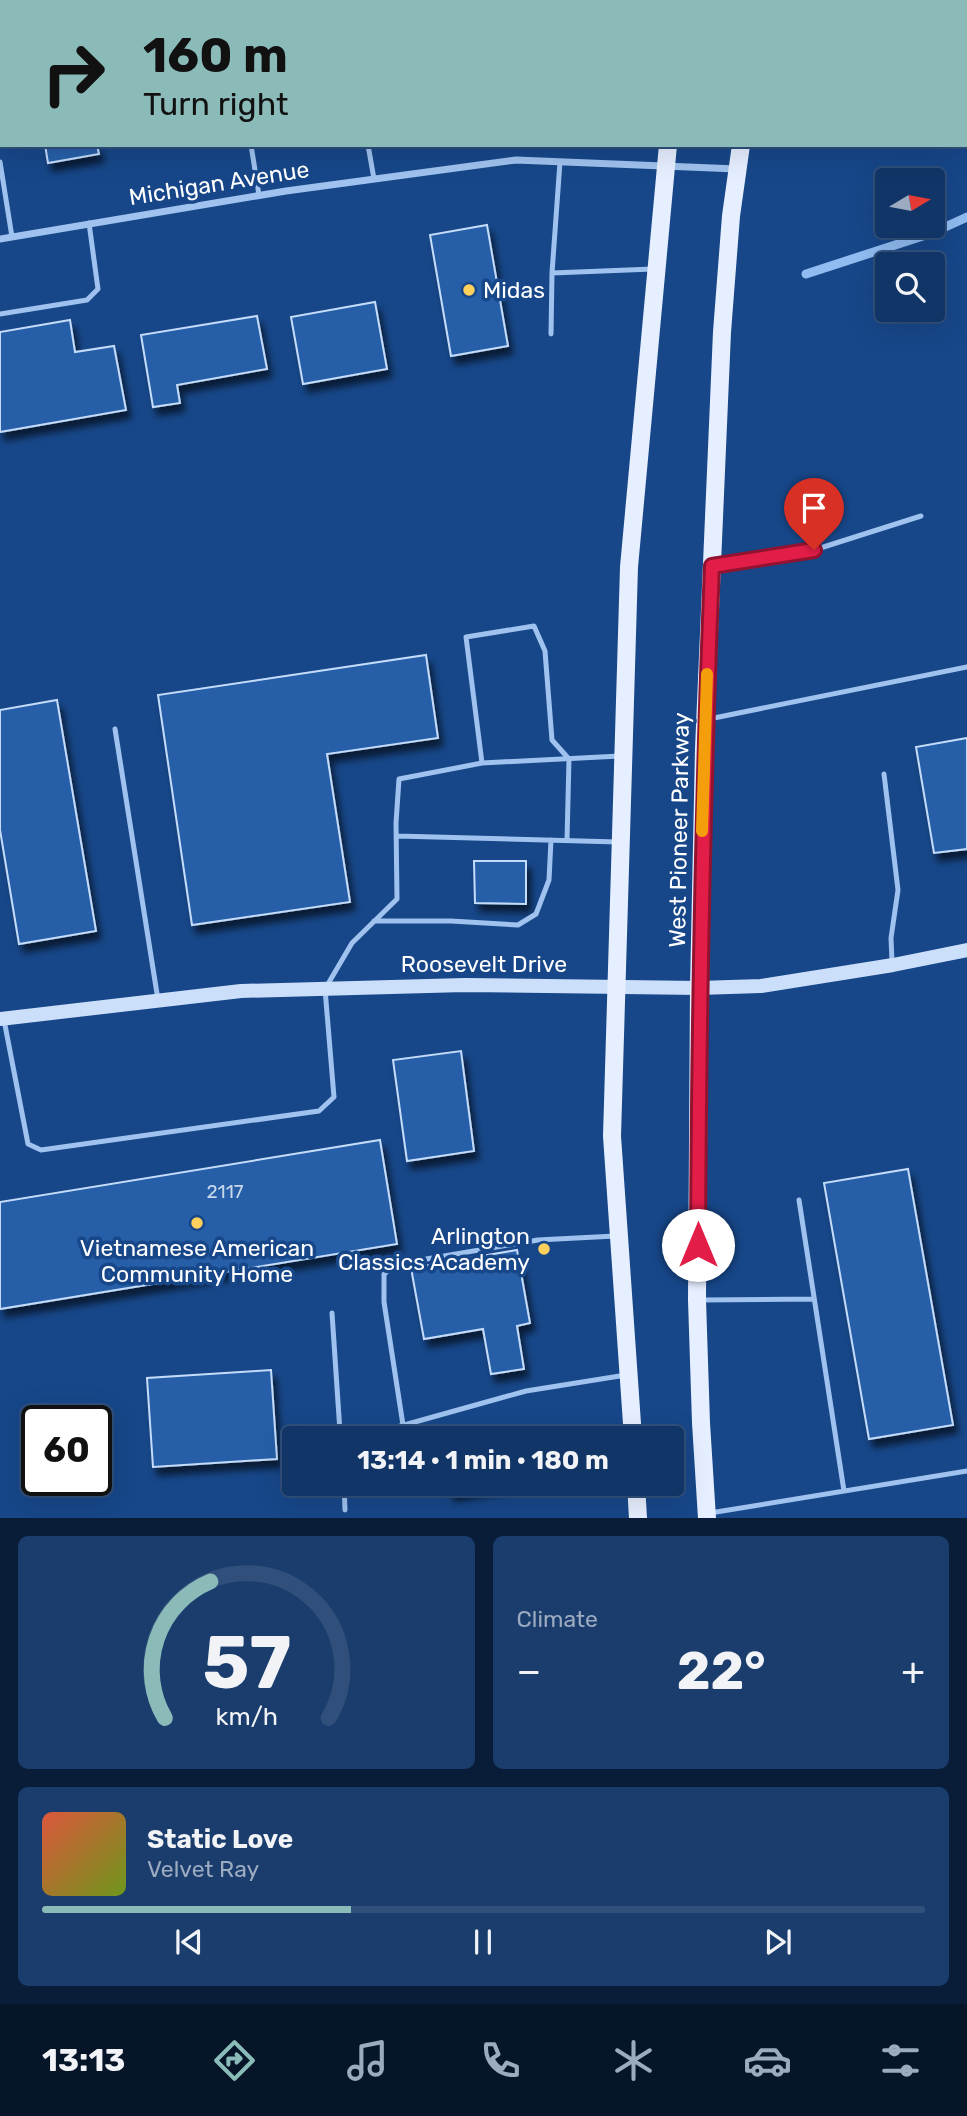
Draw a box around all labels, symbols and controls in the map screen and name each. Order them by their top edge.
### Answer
text: 160 m [143,26,288,84]
icon: right [28,28,119,119]
text: Turn right [143,85,288,123]
street label: Michigan Avenue [127,155,311,211]
north arrow [875,168,945,238]
map controls [875,168,945,322]
button: search [875,252,945,322]
place label: Midas [483,276,545,304]
marker: Midas [461,282,477,298]
pin [784,478,844,550]
icon: arrive [795,489,833,527]
street label: West Pioneer Parkway [663,712,695,948]
street label: Roosevelt Drive [401,950,567,978]
house number: 2117 [206,1180,244,1203]
position arrow [661,1208,735,1282]
marker: Vietnamese American Community Home [189,1215,205,1231]
place label: Arlington Classics Academy [338,1222,530,1276]
place label: Vietnamese American Community Home [80,1234,314,1288]
marker: Arlington Classics Academy [536,1241,552,1257]
speed limit sign: 60 [21,1405,112,1496]
text: 13:14 · 1 min · 180 m [357,1445,609,1476]
text: Climate [517,1605,598,1633]
text: 57 [202,1621,291,1707]
text: 22° [677,1640,766,1702]
text: − [517,1648,541,1694]
text: + [901,1648,925,1694]
text: km/h [215,1702,277,1731]
text: Static Love [147,1824,293,1855]
text: Velvet Ray [147,1855,259,1883]
icon: previous [170,1923,208,1961]
icon: pause [464,1923,502,1961]
icon: next [759,1923,797,1961]
icon: directions [210,2036,259,2085]
icon: music [343,2036,392,2085]
icon: phone [476,2036,525,2085]
icon: climate [609,2036,658,2085]
icon: car [743,2036,792,2085]
icon: filters [876,2036,925,2085]
text: 13:13 [42,2041,125,2079]

